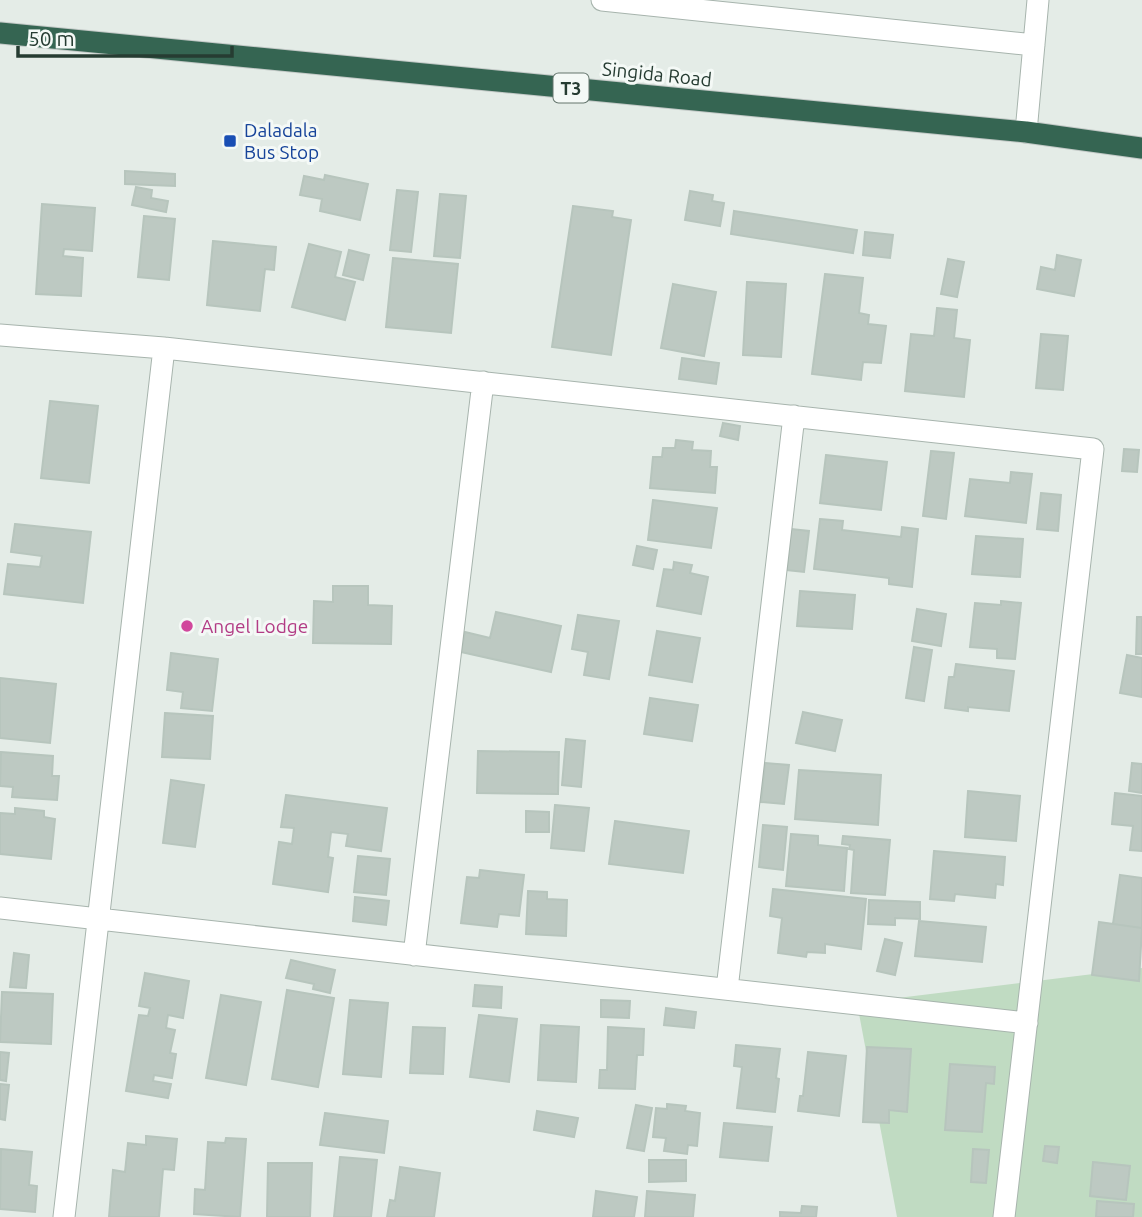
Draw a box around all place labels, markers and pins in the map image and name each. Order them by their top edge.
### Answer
place label: Daladala Bus Stop [244,119,319,163]
marker: Daladala Bus Stop [222,133,238,149]
place label: Angel Lodge [201,615,308,637]
marker: Angel Lodge [179,618,195,634]

